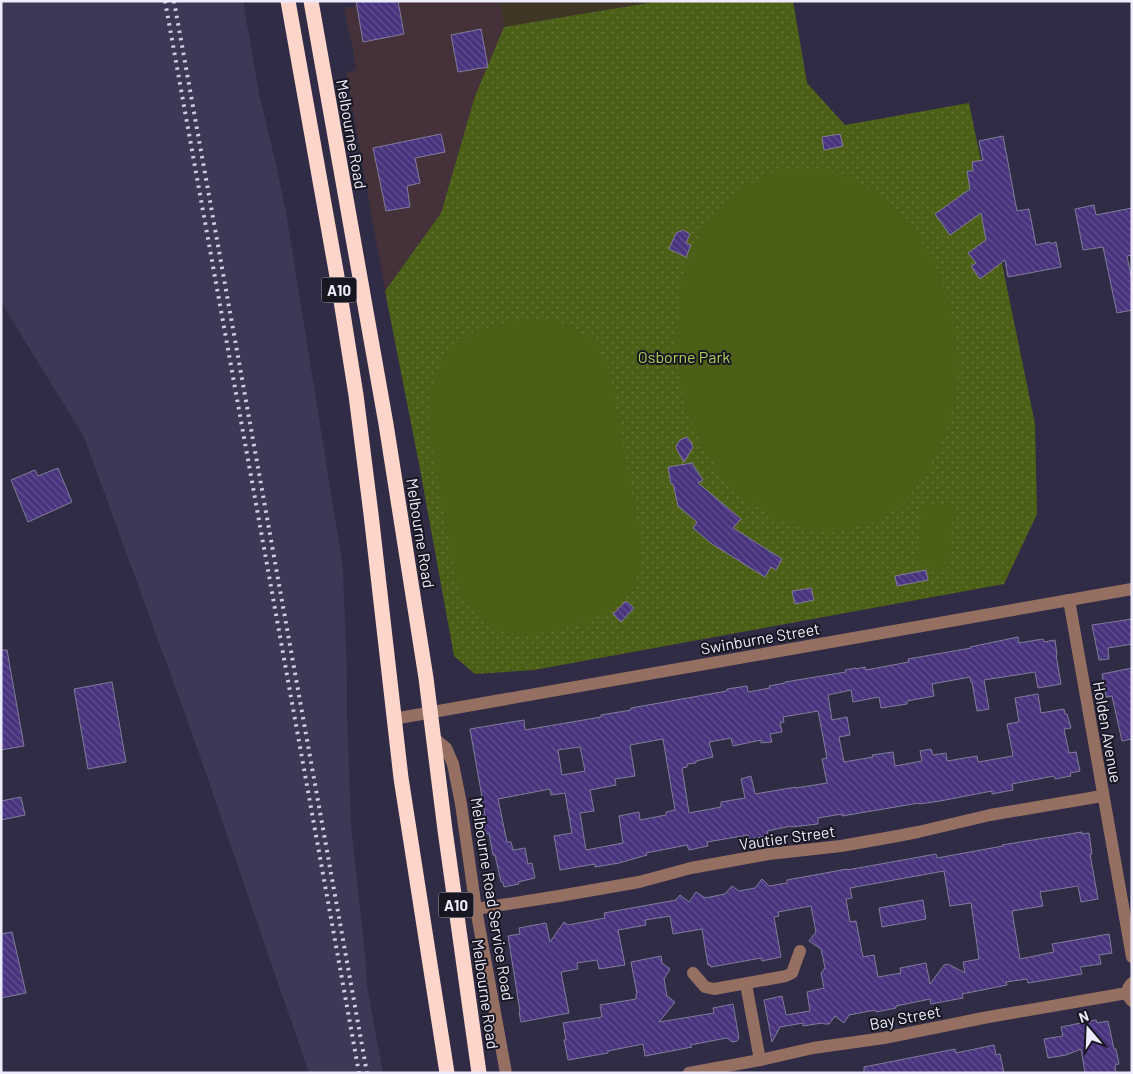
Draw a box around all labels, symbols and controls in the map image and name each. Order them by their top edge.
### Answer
street label: Melbourne Road [333,78,371,190]
road number: A10 [322,278,356,302]
park label: Osborne Park [638,347,730,366]
street label: Melbourne Road [403,477,439,589]
street label: Swinburne Street [699,618,821,658]
street label: Holden Avenue [1090,680,1126,784]
street label: Melbourne Road Service Road [467,796,519,1002]
street label: Vautier Street [738,821,836,853]
road number: A10 [438,892,474,918]
street label: Melbourne Road [469,938,503,1050]
street label: Bay Street [868,1001,942,1033]
north arrow [1063,1004,1113,1054]
text: N [1076,1007,1091,1026]

